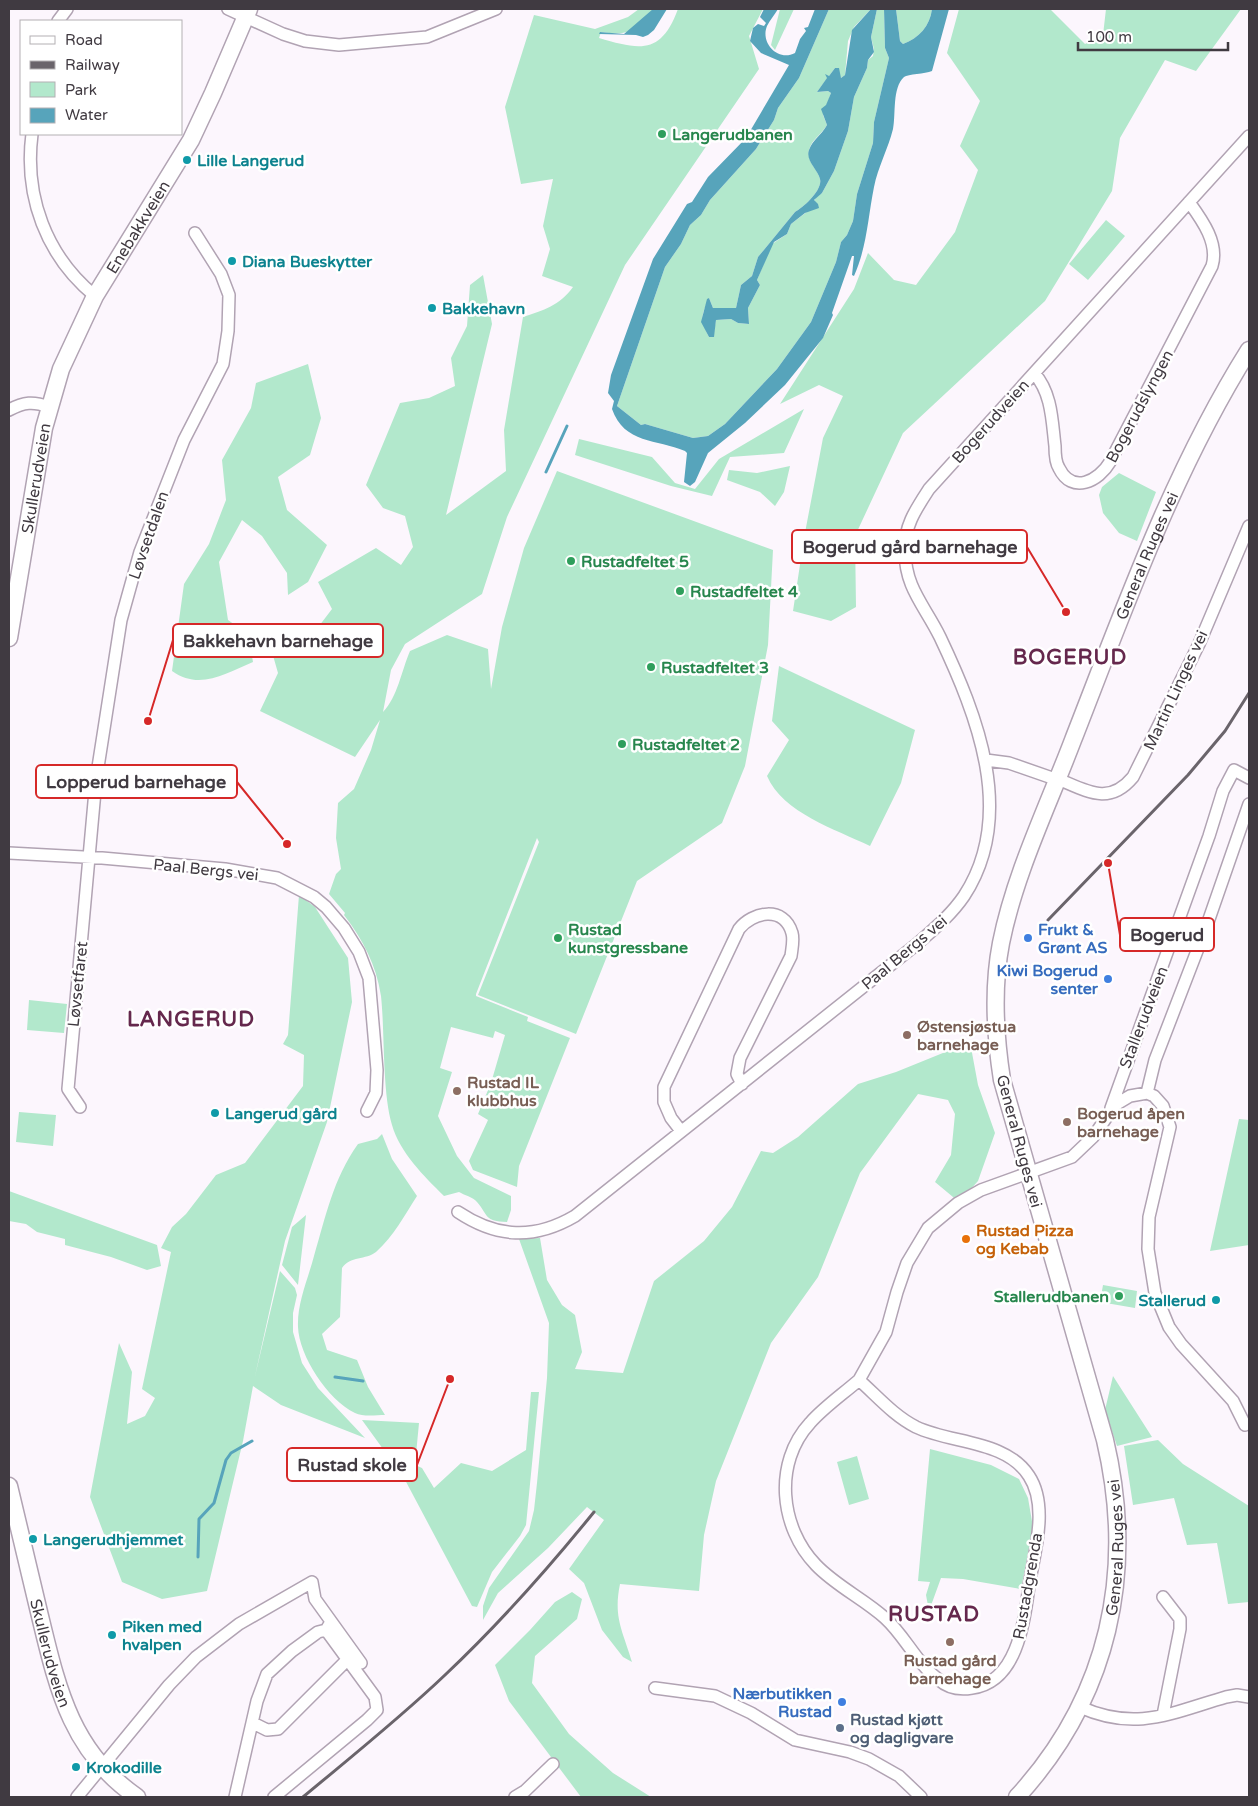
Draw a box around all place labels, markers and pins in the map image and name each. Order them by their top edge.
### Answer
place label: Langerudbanen [672,125,793,145]
marker: Langerudbanen [656,128,668,140]
place label: Lille Langerud [197,151,304,171]
marker: Lille Langerud [181,154,193,166]
place label: Diana Bueskytter [242,252,373,272]
marker: Diana Bueskytter [226,255,238,267]
place label: Bakkehavn [442,299,525,319]
marker: Bakkehavn [426,302,438,314]
callout: Bogerud gård barnehage [792,530,1027,563]
place label: Rustadfeltet 5 [581,552,689,572]
marker: Rustadfeltet 5 [565,555,577,567]
place label: Rustadfeltet 4 [690,582,798,602]
marker: Rustadfeltet 4 [674,585,686,597]
callout: Bakkehavn barnehage [173,624,383,657]
place label: Rustadfeltet 3 [661,658,769,678]
marker: Rustadfeltet 3 [645,661,657,673]
place label: Rustadfeltet 2 [632,735,740,755]
marker: Rustadfeltet 2 [616,738,628,750]
callout: Lopperud barnehage [36,765,237,798]
callout: Bogerud [1120,918,1214,951]
place label: Rustad kunstgressbane [568,920,688,958]
place label: Frukt & Grønt AS [1038,920,1107,958]
marker: Rustad kunstgressbane [552,932,564,944]
marker: Frukt & Grønt AS [1022,932,1034,944]
place label: Kiwi Bogerud senter [997,961,1099,999]
marker: Kiwi Bogerud senter [1102,973,1114,985]
place label: Østensjøstua barnehage [917,1017,1016,1055]
marker: Østensjøstua barnehage [901,1029,913,1041]
place label: Rustad IL klubbhus [467,1073,540,1111]
marker: Rustad IL klubbhus [451,1085,463,1097]
place label: Langerud gård [225,1104,337,1124]
place label: Bogerud åpen barnehage [1077,1104,1185,1142]
marker: Langerud gård [209,1107,221,1119]
marker: Bogerud åpen barnehage [1061,1116,1073,1128]
place label: Rustad Pizza og Kebab [976,1221,1074,1259]
marker: Rustad Pizza og Kebab [960,1233,972,1245]
place label: Stallerudbanen [994,1287,1109,1307]
marker: Stallerudbanen [1113,1290,1125,1302]
place label: Stallerud [1138,1291,1206,1311]
marker: Stallerud [1210,1294,1222,1306]
callout: Rustad skole [287,1448,417,1481]
place label: Langerudhjemmet [43,1530,184,1550]
marker: Langerudhjemmet [27,1533,39,1545]
place label: Piken med hvalpen [122,1617,202,1655]
marker: Piken med hvalpen [106,1629,118,1641]
marker: Rustad gård barnehage [944,1636,956,1648]
place label: Rustad gård barnehage [903,1651,997,1689]
place label: Nærbutikken Rustad [732,1684,832,1722]
marker: Nærbutikken Rustad [836,1696,848,1708]
place label: Rustad kjøtt og dagligvare [850,1710,954,1748]
marker: Rustad kjøtt og dagligvare [834,1722,846,1734]
place label: Krokodille [86,1758,162,1778]
marker: Krokodille [70,1761,82,1773]

